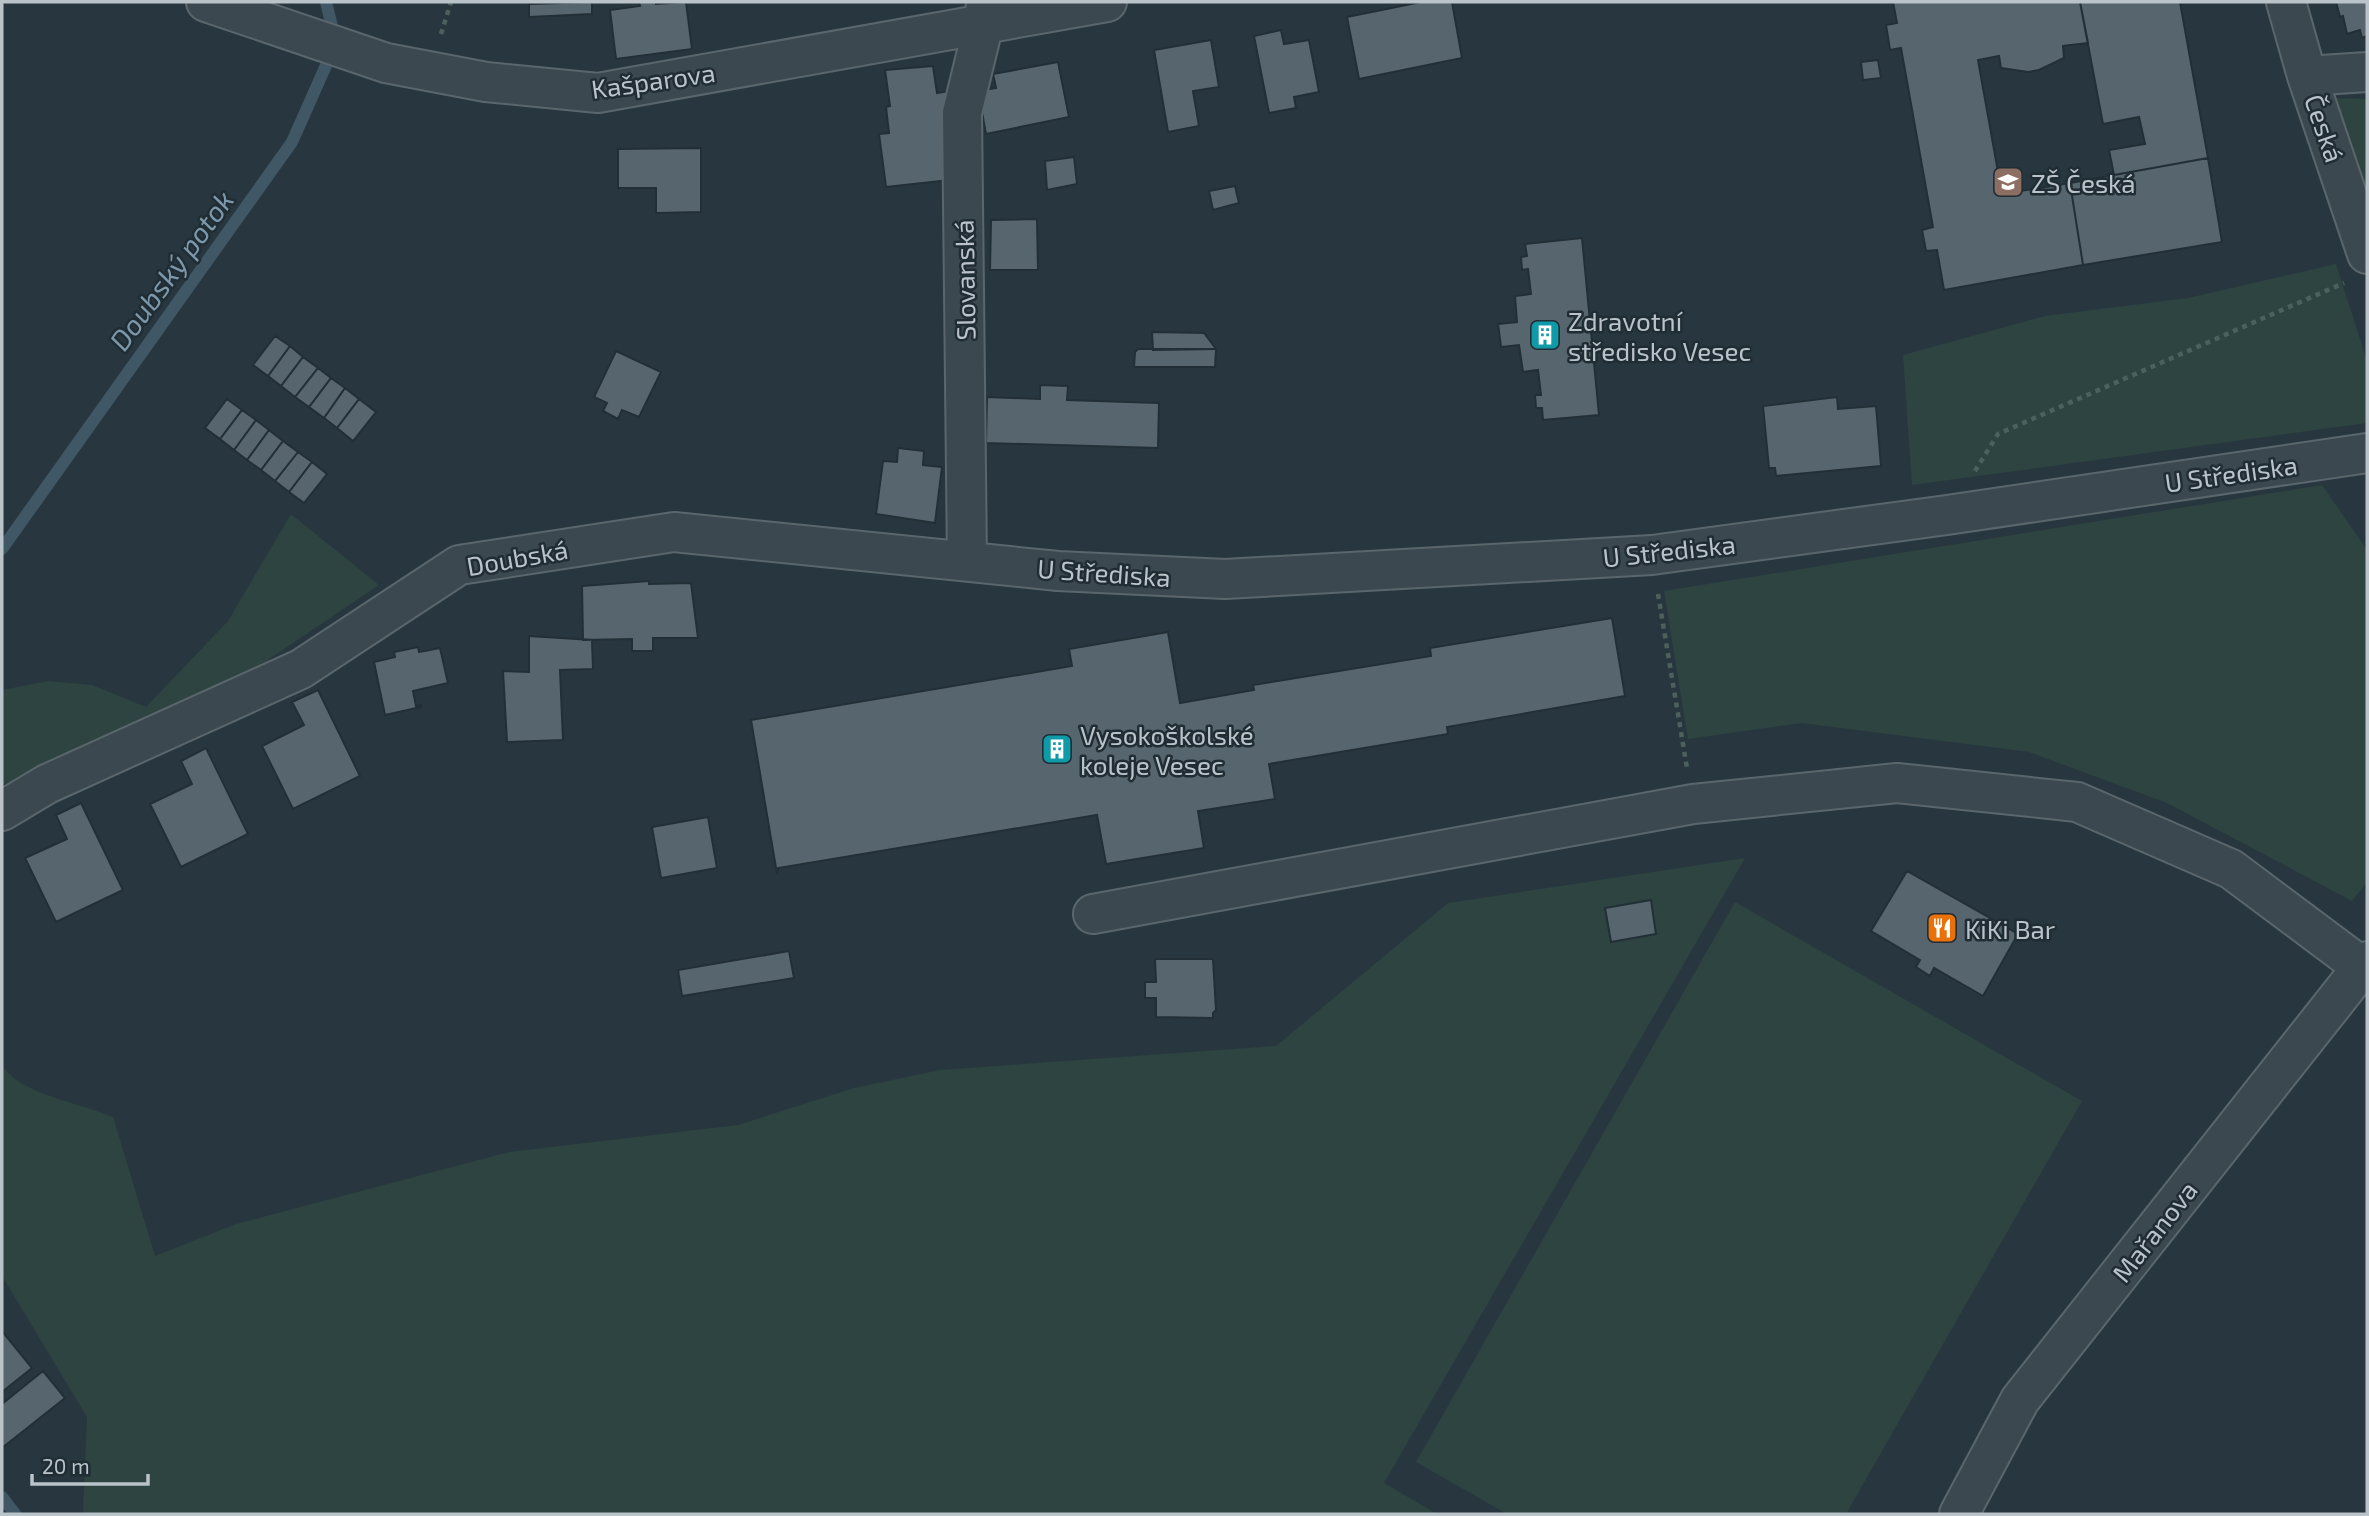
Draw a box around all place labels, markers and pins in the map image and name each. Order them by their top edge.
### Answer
school or university icon: ZŠ Česká [1991,165,2025,199]
place label: ZŠ Česká [2031,167,2136,198]
place label: Zdravotní středisko Vesec [1568,305,1751,366]
building icon: Zdravotní středisko Vesec [1528,318,1562,352]
place label: Vysokoškolské koleje Vesec [1080,719,1254,780]
building icon: Vysokoškolské koleje Vesec [1040,732,1074,766]
restaurant icon: KiKi Bar [1925,911,1959,945]
place label: KiKi Bar [1965,913,2055,944]

